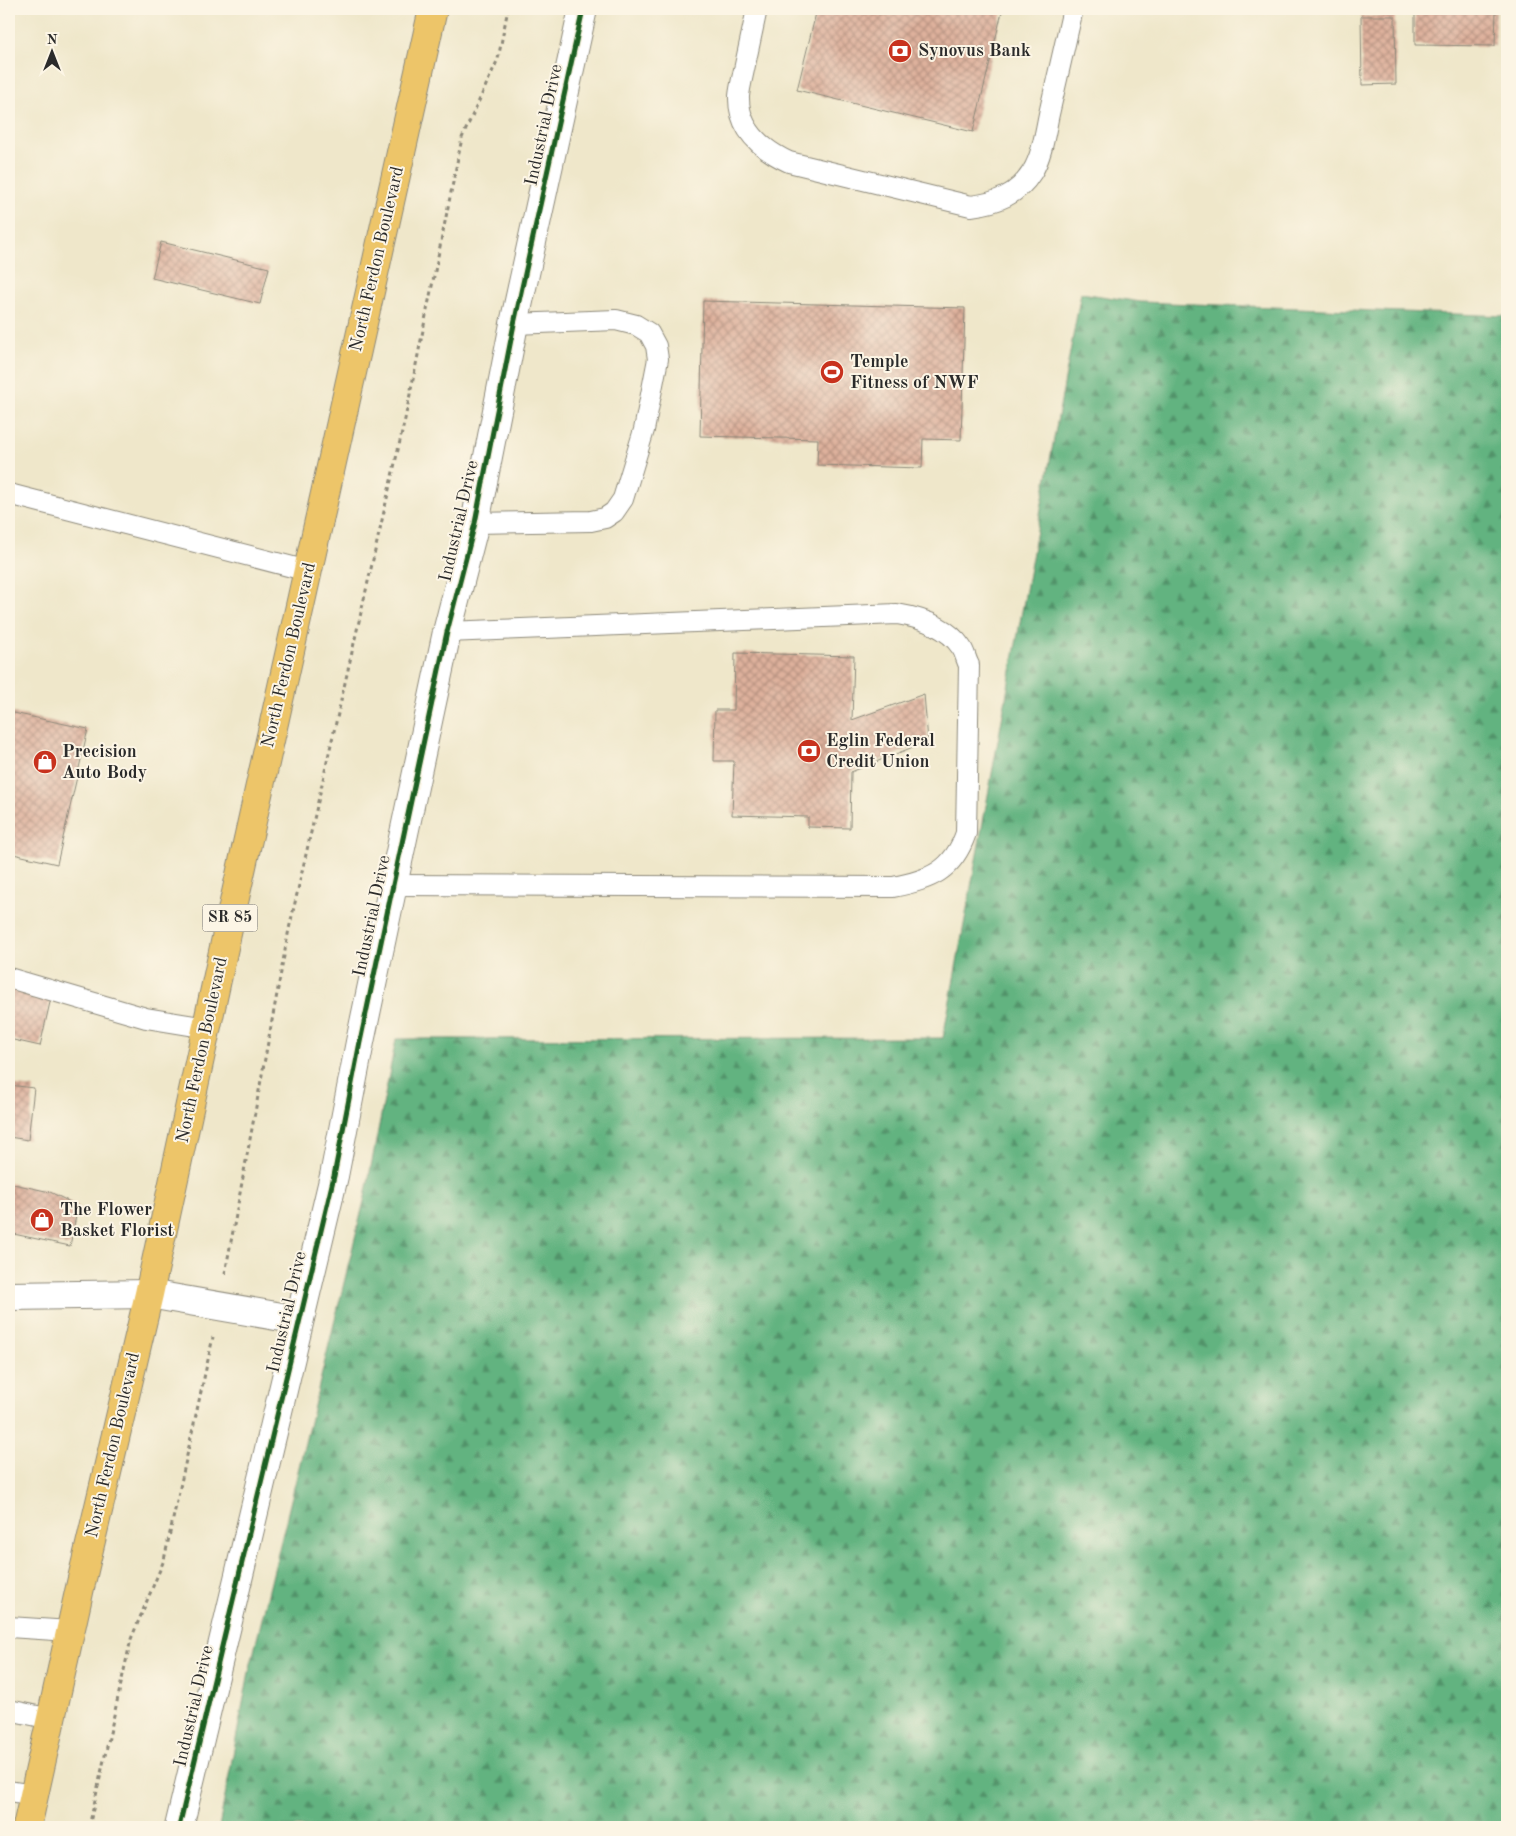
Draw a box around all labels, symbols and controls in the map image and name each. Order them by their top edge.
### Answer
north arrow [28,28,78,78]
text: N [47,33,58,47]
bank icon: Synovus Bank [887,38,913,64]
place label: Synovus Bank [918,42,1031,60]
street label: Industrial Drive [522,62,566,188]
street label: North Ferdon Boulevard [347,165,407,353]
place label: Temple Fitness of NWF [850,353,979,392]
sports icon: Temple Fitness of NWF [819,359,845,385]
street label: Industrial Drive [436,458,482,584]
street label: North Ferdon Boulevard [259,561,319,749]
place label: Eglin Federal Credit Union [826,732,935,771]
bank icon: Eglin Federal Credit Union [796,738,822,764]
place label: Precision Auto Body [62,743,147,782]
shop icon: Precision Auto Body [32,749,58,775]
street label: Industrial Drive [350,853,394,979]
road number: SR 85 [202,904,258,931]
street label: North Ferdon Boulevard [173,955,231,1145]
place label: The Flower Basket Florist [60,1201,174,1240]
shop icon: The Flower Basket Florist [29,1207,55,1233]
street label: Industrial Drive [264,1249,310,1375]
street label: North Ferdon Boulevard [83,1351,143,1539]
street label: Industrial Drive [171,1643,217,1769]

